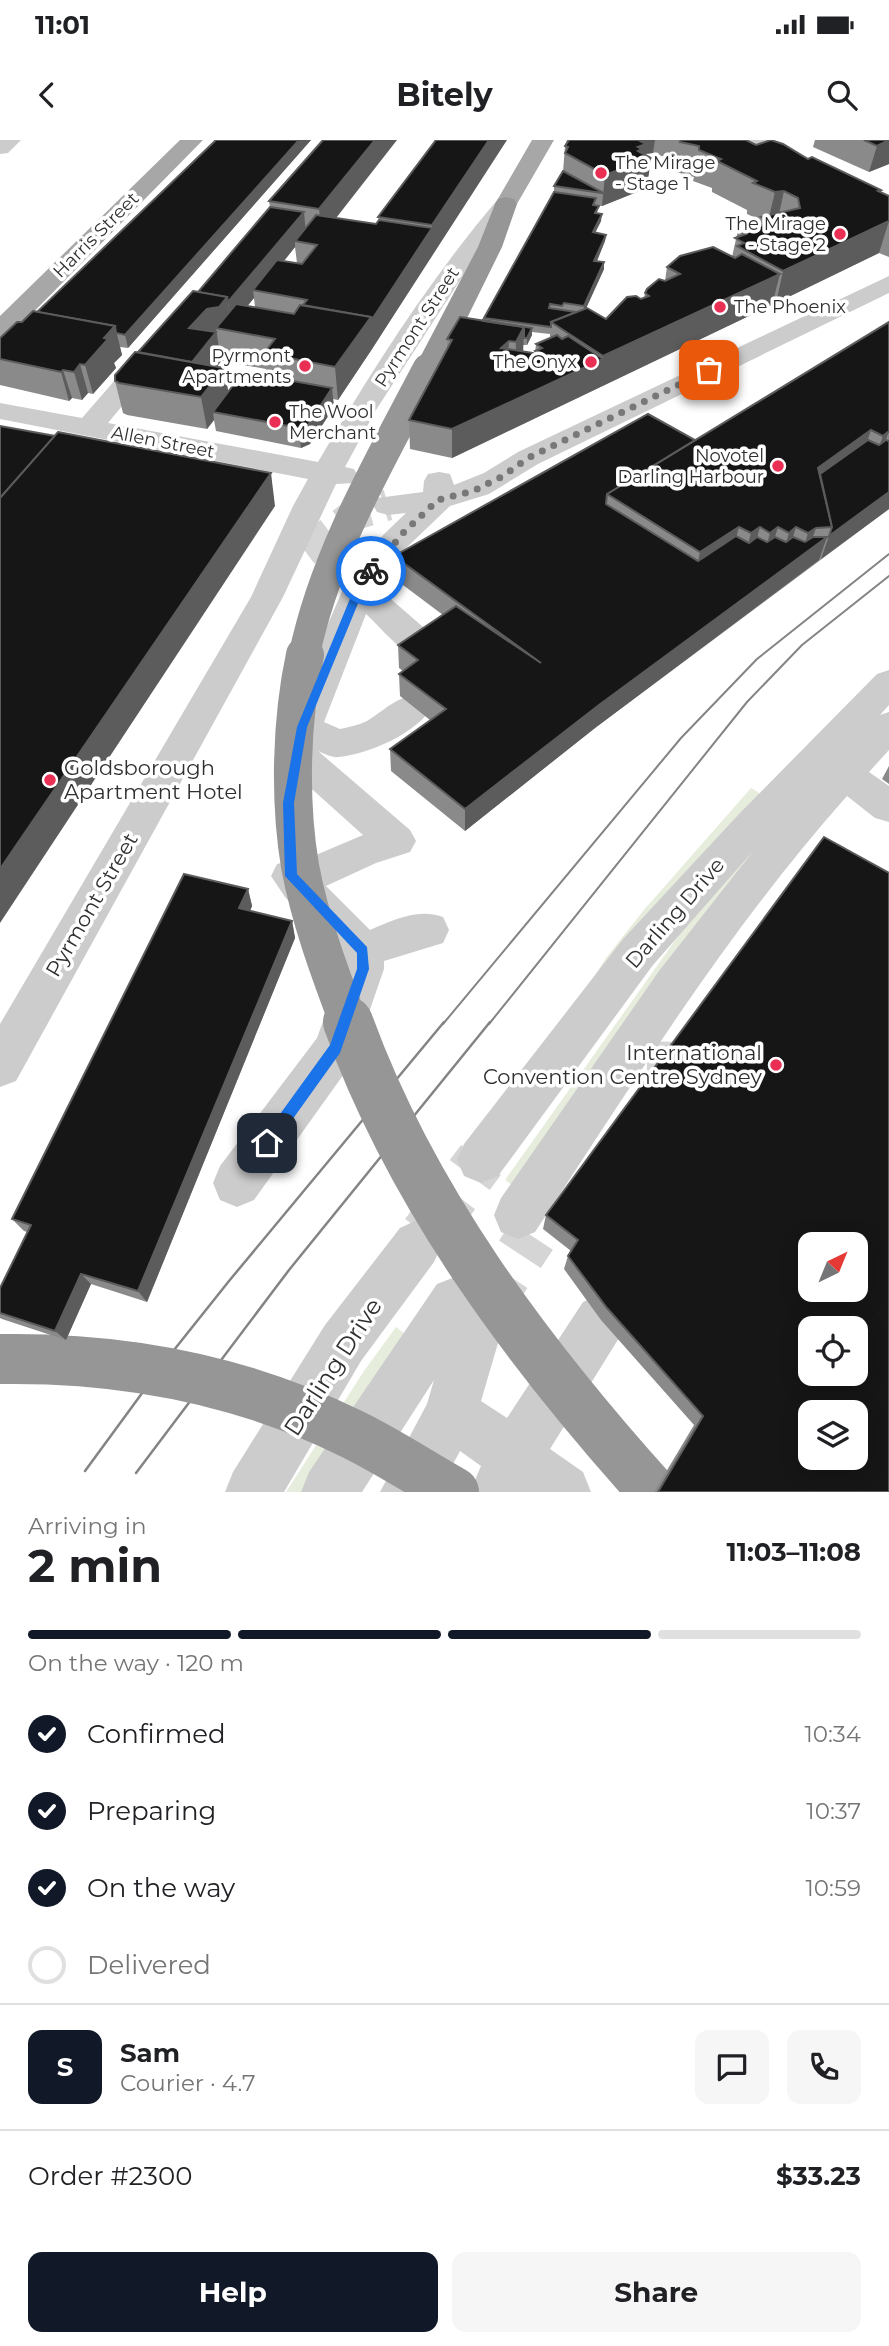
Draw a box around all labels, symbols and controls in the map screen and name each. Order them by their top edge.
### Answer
text: 11:01 [35,9,90,41]
text: Bitely [396,75,493,114]
icon: back [28,76,66,114]
icon: search [823,76,861,114]
place label: The Mirage - Stage 1 [615,152,716,195]
marker: The Mirage - Stage 1 [593,165,609,181]
street label: Harris Street [49,188,143,282]
place label: The Mirage - Stage 2 [726,213,826,256]
marker: The Mirage - Stage 2 [832,226,848,242]
street label: Pyrmont Street [370,263,464,391]
place label: The Phoenix [734,296,846,318]
marker: The Phoenix [712,299,728,315]
pin [679,340,739,400]
place label: Pyrmont Apartments [182,345,291,388]
place label: The Onyx [493,351,577,373]
icon: bag [690,351,728,389]
marker: The Onyx [583,354,599,370]
marker: Pyrmont Apartments [297,358,313,374]
place label: The Wool Merchant [289,401,376,444]
marker: The Wool Merchant [267,414,283,430]
street label: Allen Street [109,421,217,463]
place label: Novotel Darling Harbour [617,445,764,488]
marker: Novotel Darling Harbour [770,458,786,474]
courier [336,536,406,606]
icon: bike [352,552,390,590]
place label: Goldsborough Apartment Hotel [64,755,243,804]
marker: Goldsborough Apartment Hotel [42,772,58,788]
street label: Pyrmont Street [40,828,143,981]
street label: Darling Drive [620,852,729,973]
place label: International Convention Centre Sydney [483,1040,763,1089]
marker: International Convention Centre Sydney [768,1057,784,1073]
pin [237,1113,297,1173]
icon: home [248,1124,286,1162]
north arrow [798,1232,868,1302]
map controls [798,1232,868,1470]
street label: Darling Drive [277,1293,388,1441]
button: locate [798,1316,868,1386]
button: layers [798,1400,868,1470]
text: Arriving in [28,1512,147,1540]
text: 11:03–11:08 [727,1536,861,1568]
text: 2 min [28,1537,162,1594]
text: On the way · 120 m [28,1649,244,1677]
icon: check [28,1715,66,1753]
text: Confirmed [87,1718,226,1750]
text: 10:34 [804,1720,861,1748]
icon: check [28,1792,66,1830]
text: Preparing [87,1795,216,1827]
text: 10:37 [806,1797,861,1825]
icon: check [28,1869,66,1907]
text: On the way [87,1872,235,1904]
text: 10:59 [806,1874,861,1902]
text: Delivered [87,1949,211,1981]
button: chat [695,2030,769,2104]
button: phone [787,2030,861,2104]
text: Sam [120,2037,180,2069]
text: S [57,2051,73,2083]
text: Courier · 4.7 [120,2069,256,2097]
text: Order #2300 [28,2160,192,2192]
text: $33.23 [776,2160,861,2192]
button: Help [28,2252,438,2332]
button: Share [452,2252,861,2332]

